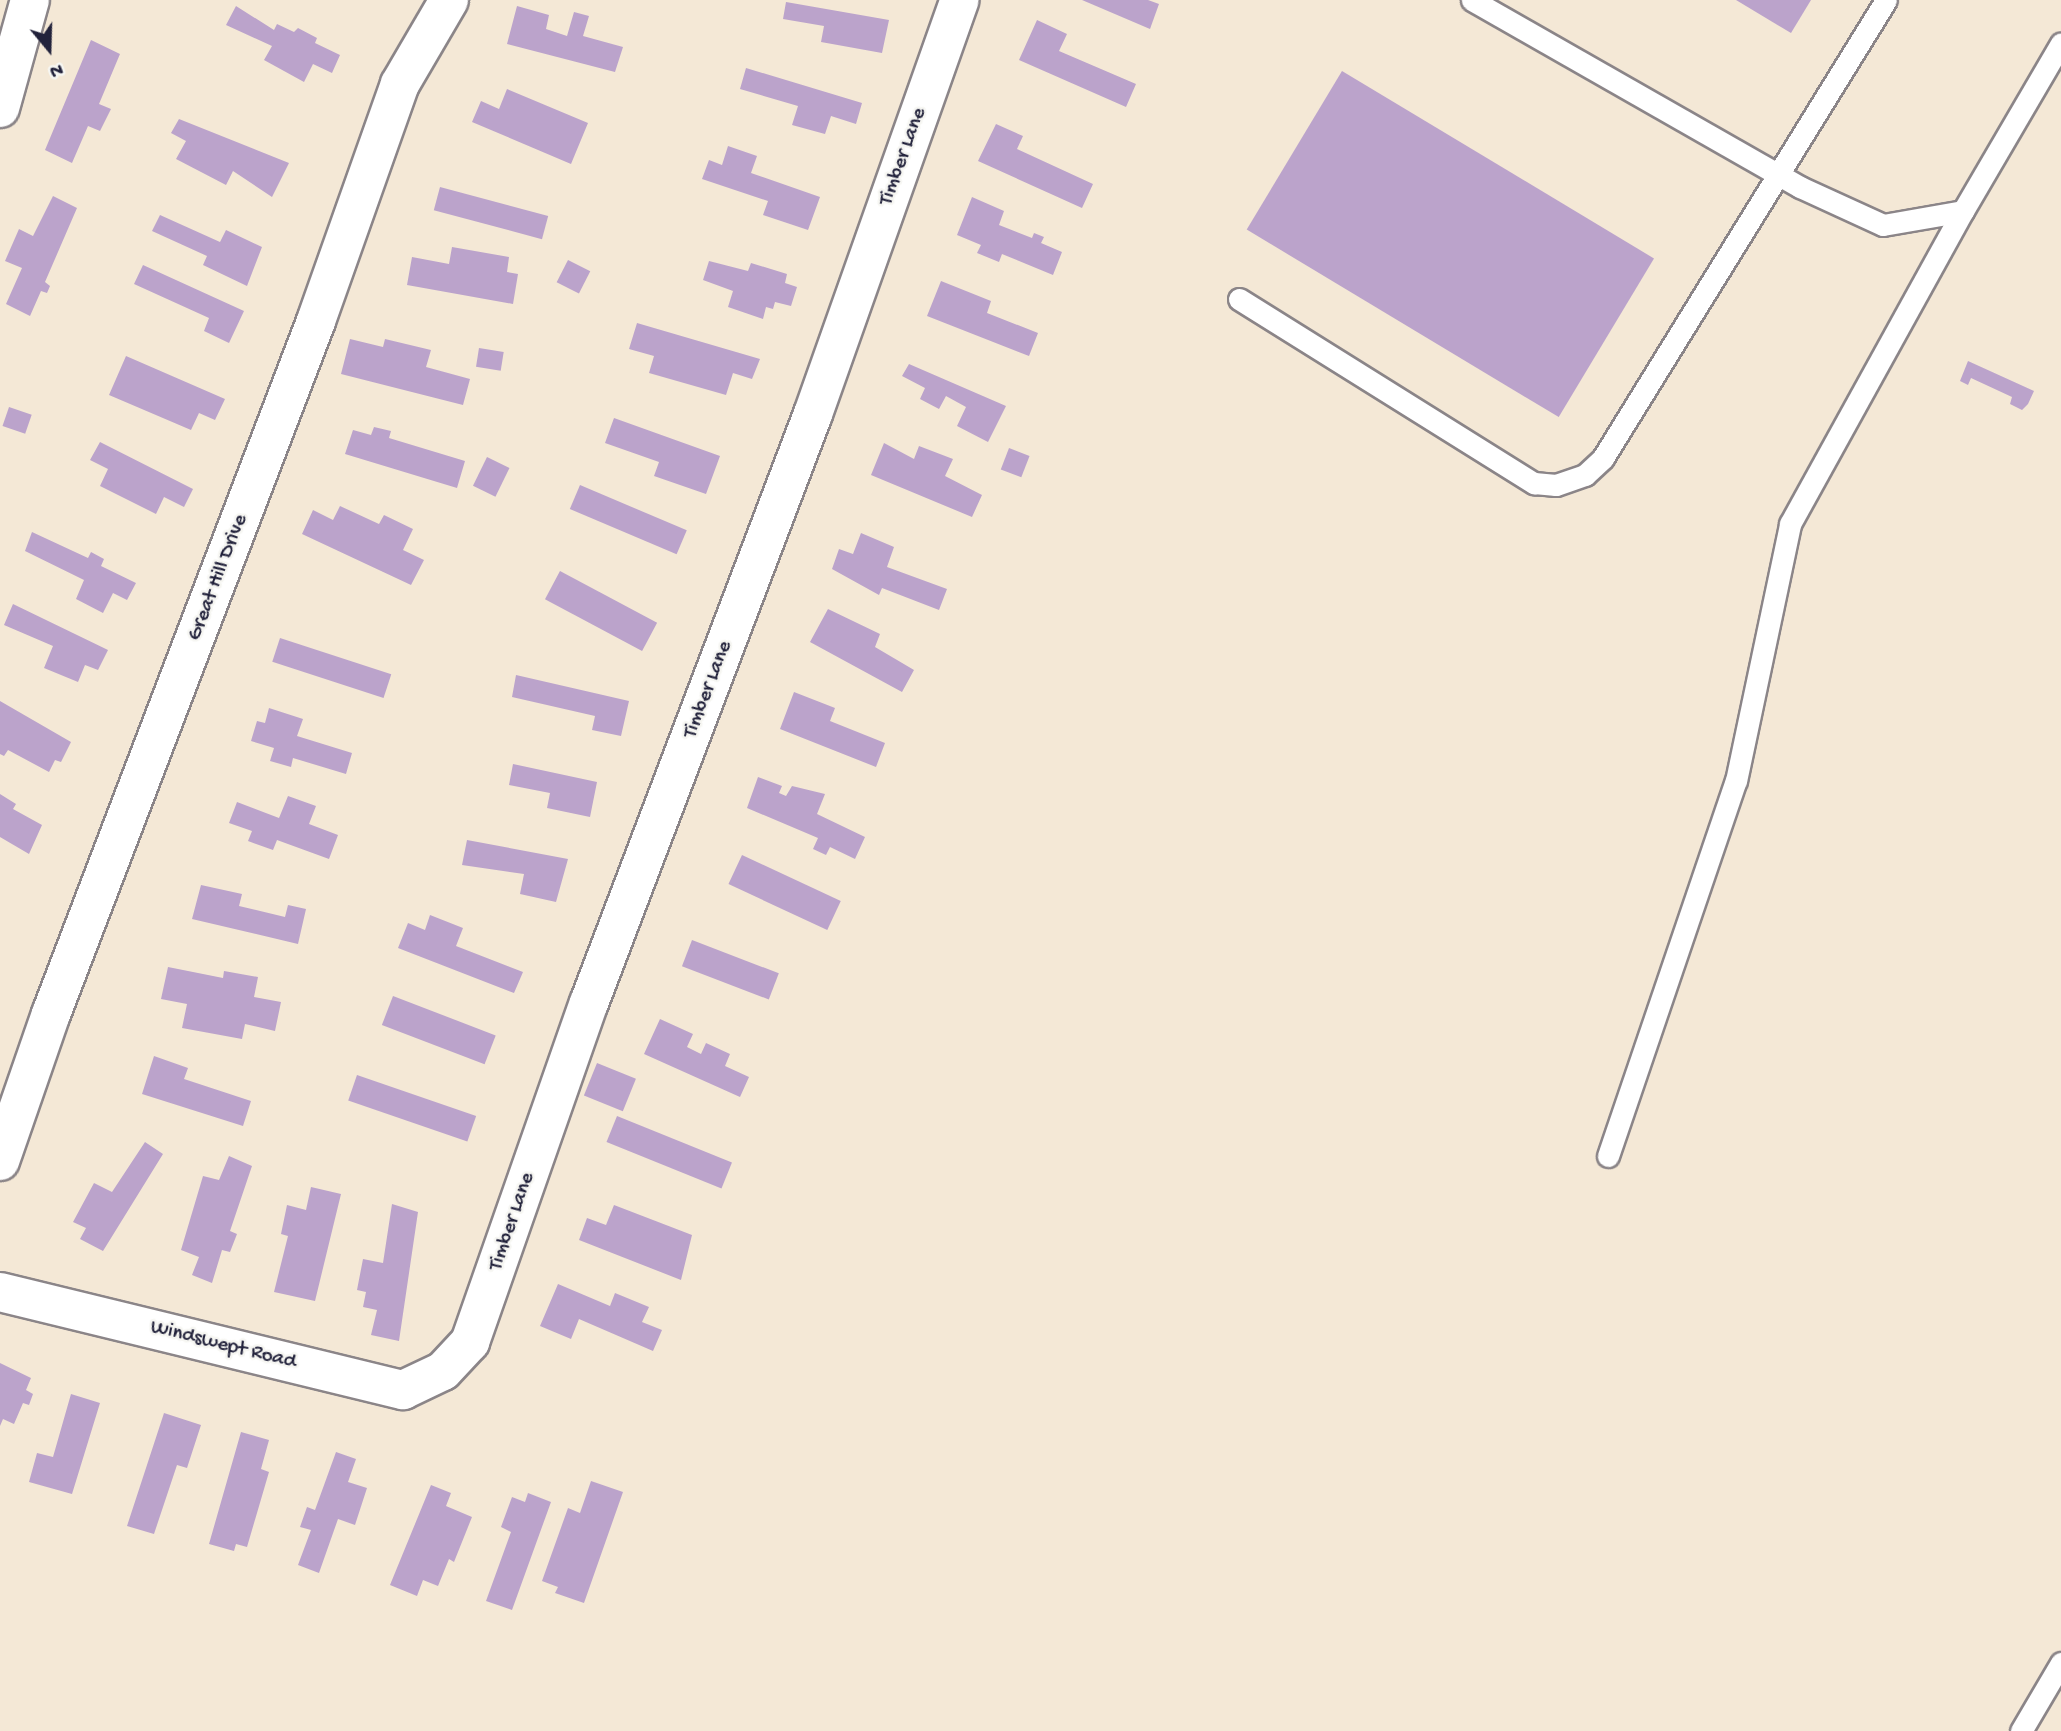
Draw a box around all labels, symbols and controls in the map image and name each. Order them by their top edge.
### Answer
north arrow [14,14,84,84]
text: N [46,56,66,82]
street label: Timber Lane [875,105,933,209]
street label: Great Hill Drive [183,511,255,645]
street label: Timber Lane [679,638,739,742]
street label: Timber Lane [484,1170,542,1274]
street label: Windswept Road [148,1316,298,1376]

